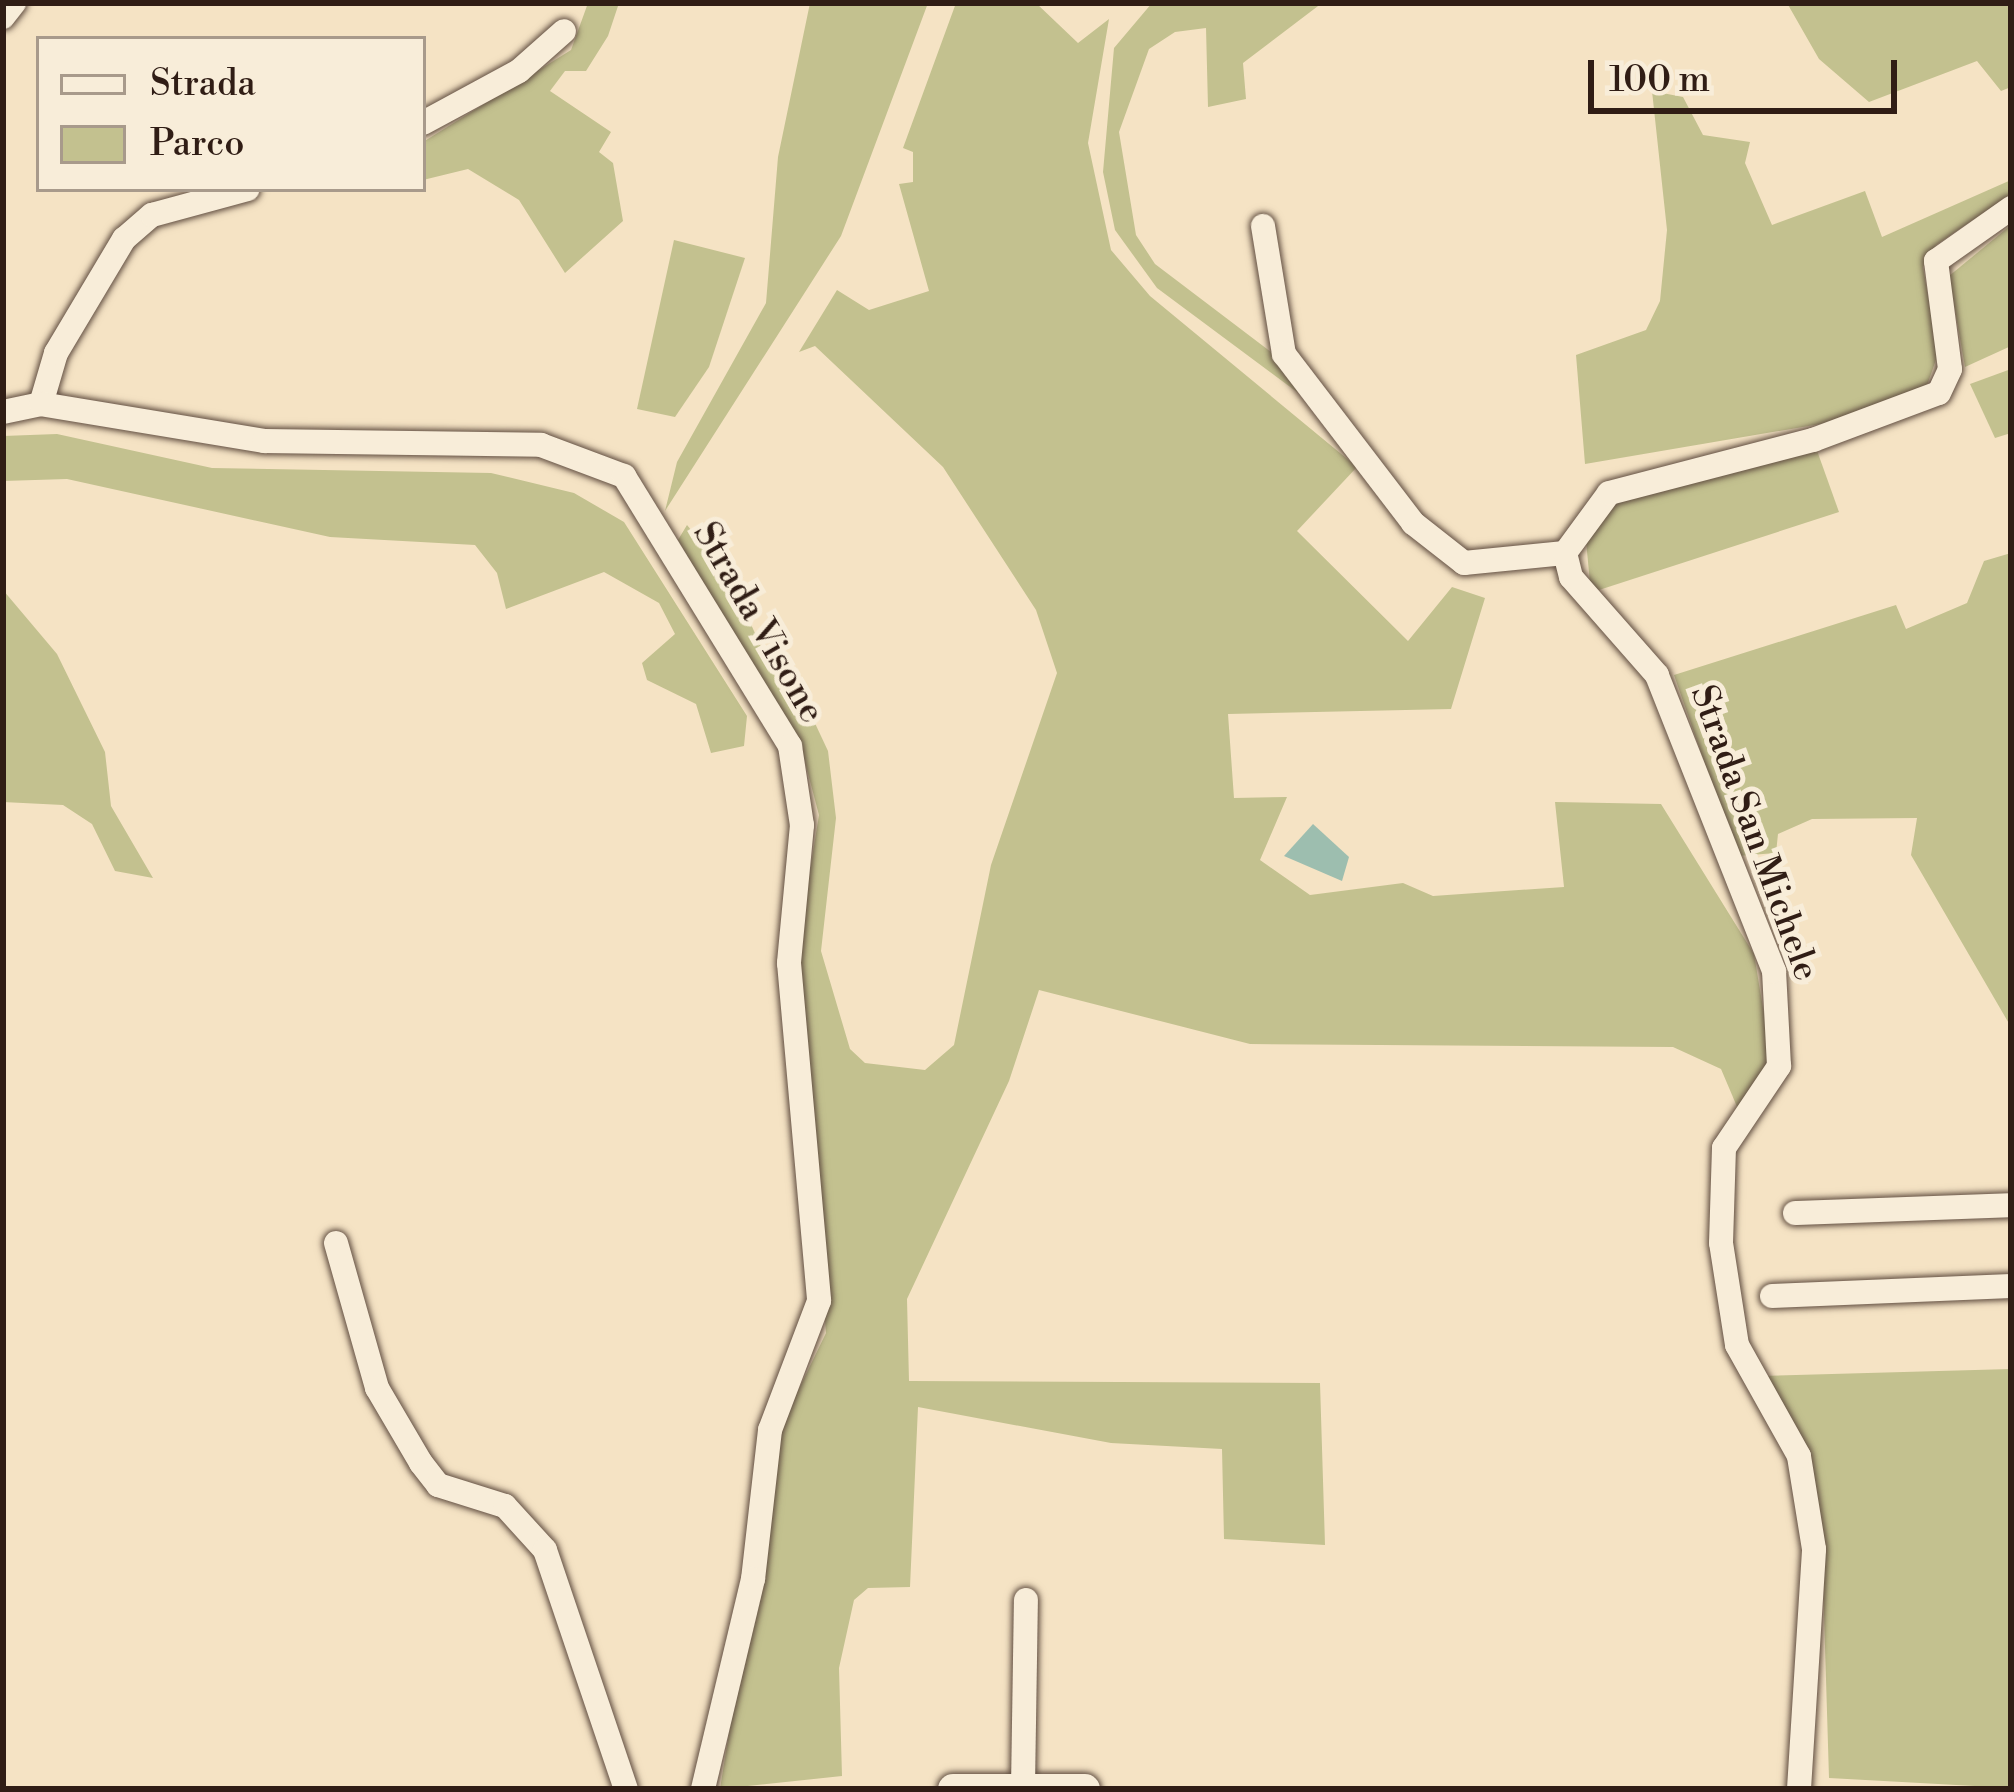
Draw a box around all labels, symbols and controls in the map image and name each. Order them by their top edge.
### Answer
legend [36,36,426,192]
scale bar [1594,36,1903,110]
text: 100 m [1609,58,1710,103]
text: Strada [150,62,256,107]
text: Parco [150,122,245,167]
street label: Strada Visone [683,515,833,731]
street label: Strada San Michele [1681,680,1827,986]

